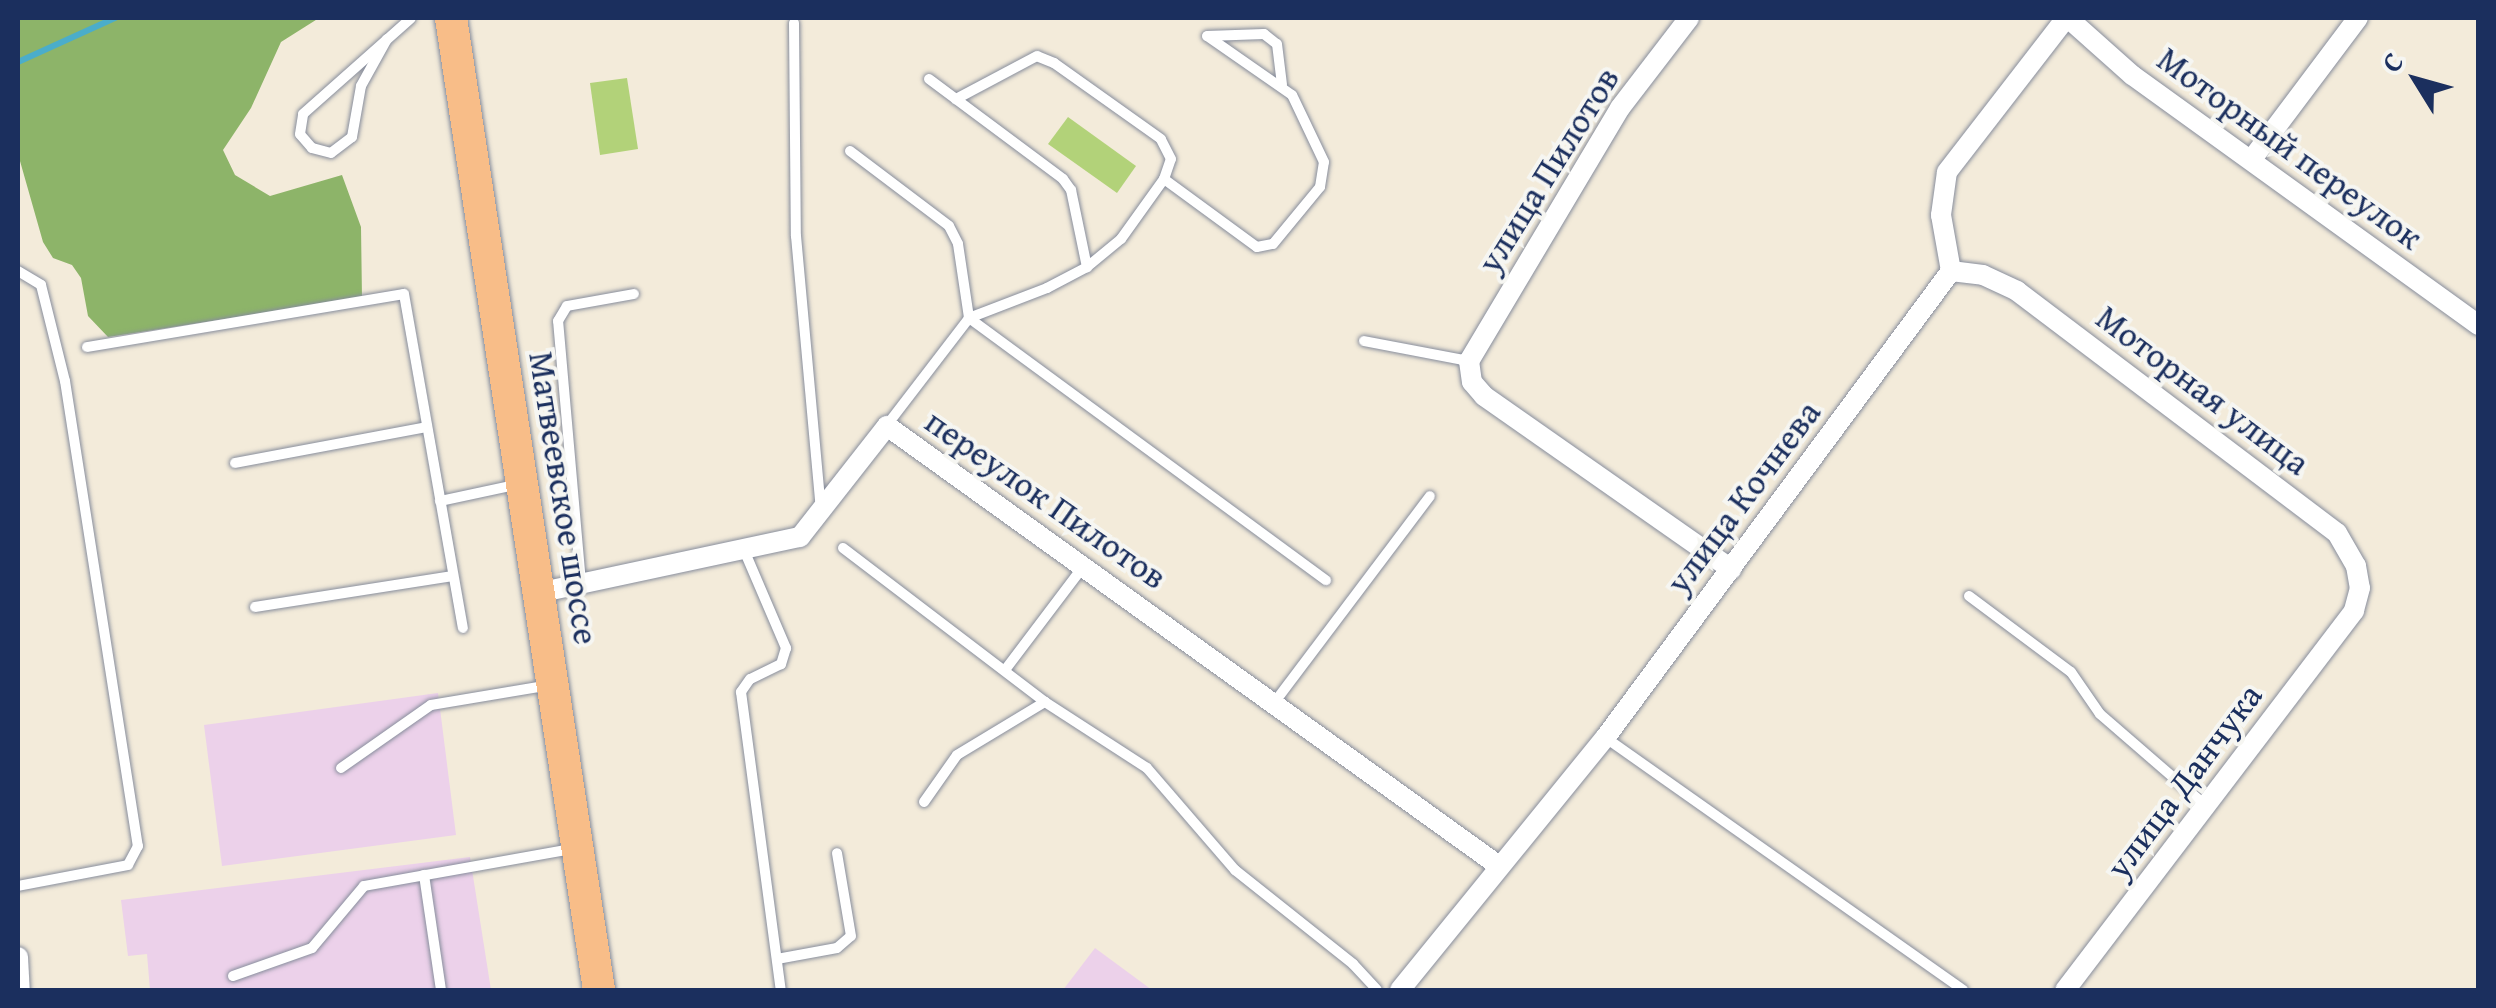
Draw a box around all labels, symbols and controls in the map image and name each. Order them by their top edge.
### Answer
north arrow [2366,30,2466,130]
street label: Моторный переулок [2149,38,2431,258]
text: С [2371,43,2413,80]
street label: улица Пилотов [1468,59,1628,281]
street label: Моторная улица [2088,296,2318,484]
street label: Матвеевское шоссе [520,349,608,647]
street label: улица Кочнева [1657,392,1829,602]
street label: переулок Пилотов [917,400,1175,598]
street label: улица Данчука [2097,675,2271,887]

